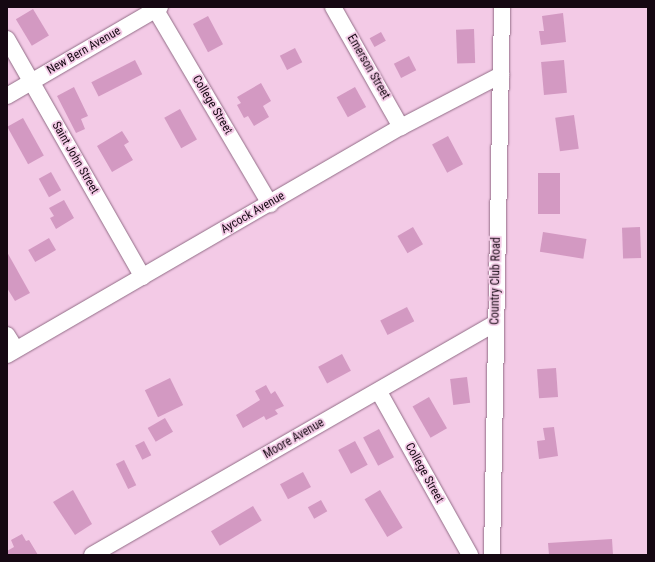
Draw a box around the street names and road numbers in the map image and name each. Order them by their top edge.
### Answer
street label: New Bern Avenue [45,24,123,78]
street label: Emerson Street [344,32,392,102]
street label: College Street [189,73,235,137]
street label: Saint John Street [48,119,102,197]
street label: Aycock Avenue [218,189,288,237]
street label: Country Club Road [488,237,504,325]
street label: Moore Avenue [261,416,327,462]
street label: College Street [402,440,446,506]

